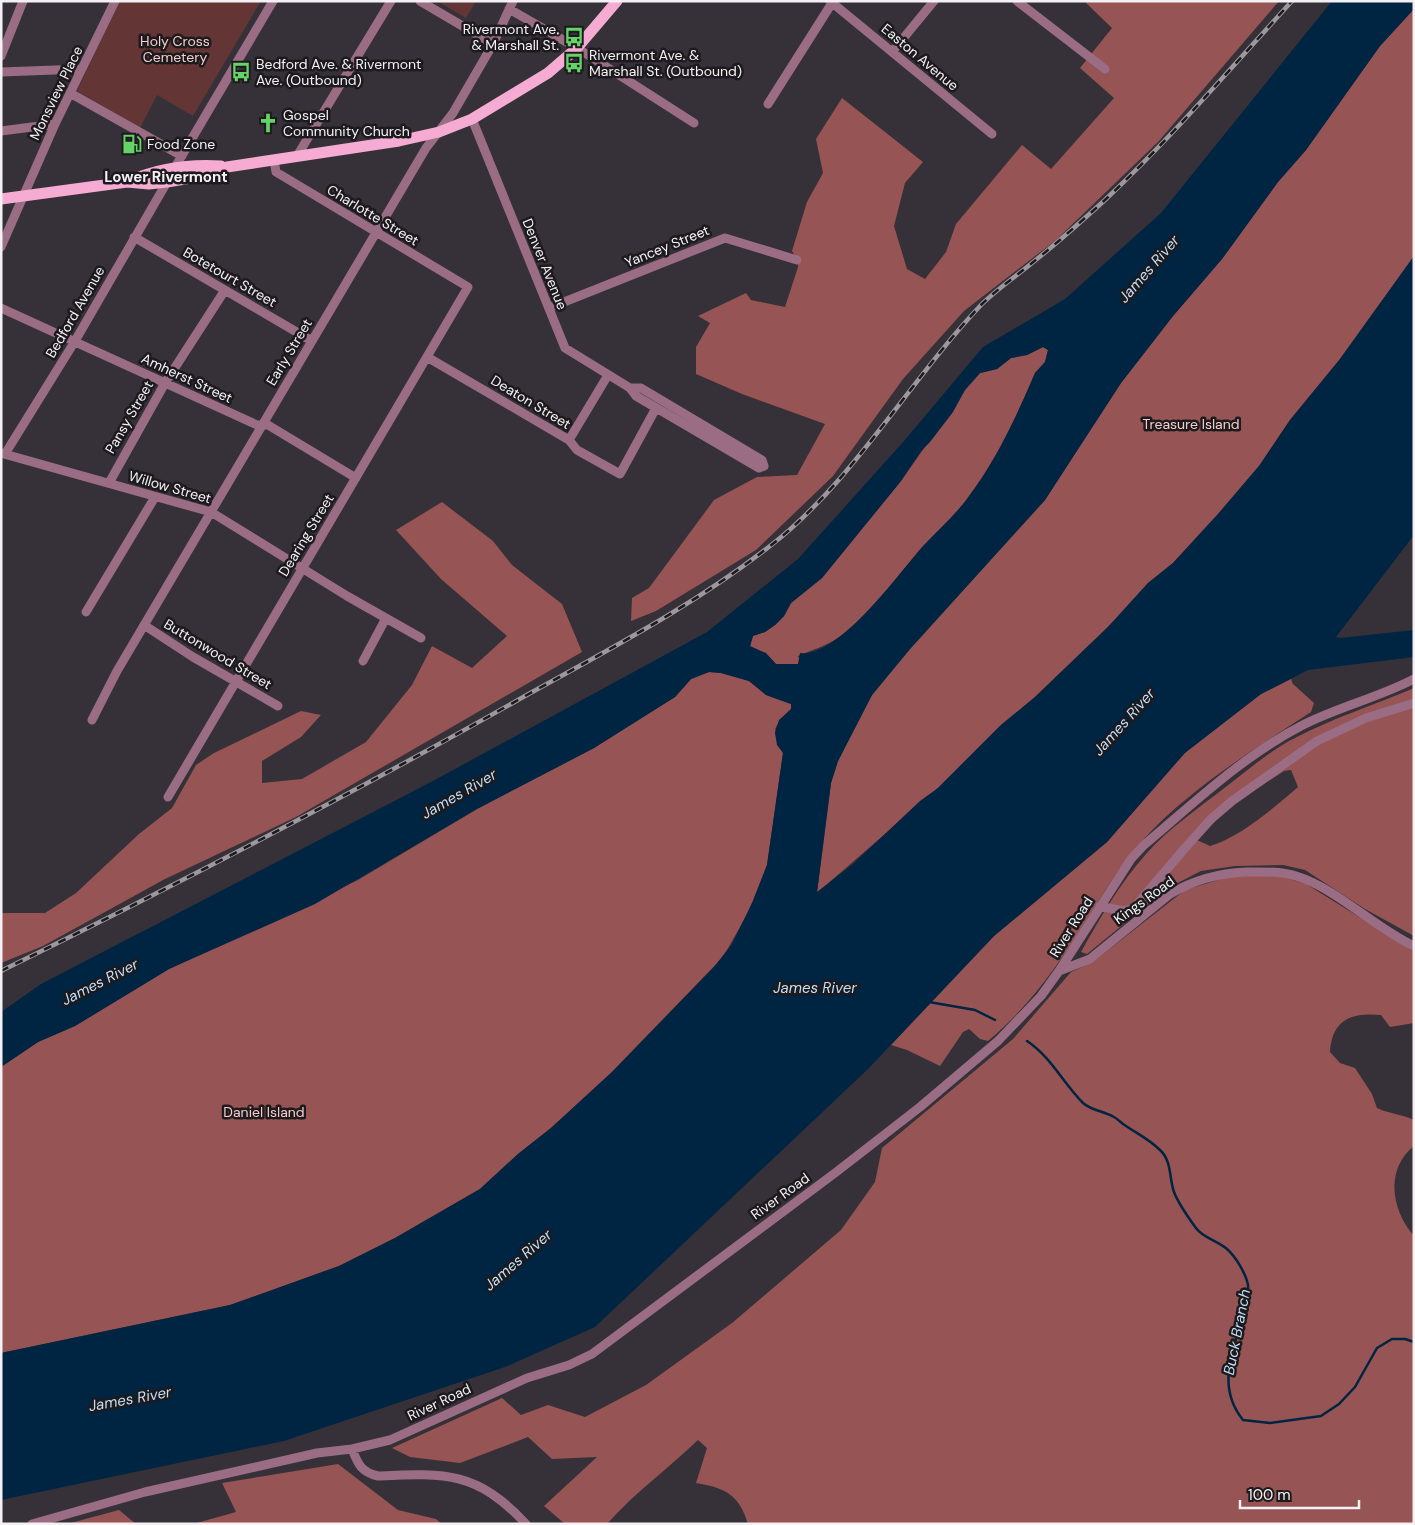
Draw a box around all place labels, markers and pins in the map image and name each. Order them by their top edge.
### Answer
place label: Rivermont Ave. & Marshall St. [463,20,559,54]
bus stop icon: Rivermont Ave. & Marshall St. [563,26,585,48]
place label: Rivermont Ave. & Marshall St. (Outbound) [589,46,742,80]
bus stop icon: Rivermont Ave. & Marshall St. (Outbound) [563,52,585,74]
place label: Bedford Ave. & Rivermont Ave. (Outbound) [256,55,422,89]
bus stop icon: Bedford Ave. & Rivermont Ave. (Outbound) [230,61,252,83]
place label: Gospel Community Church [283,106,410,140]
church icon: Gospel Community Church [257,112,279,134]
fuel station icon: Food Zone [121,133,143,155]
place label: Food Zone [147,135,215,153]

